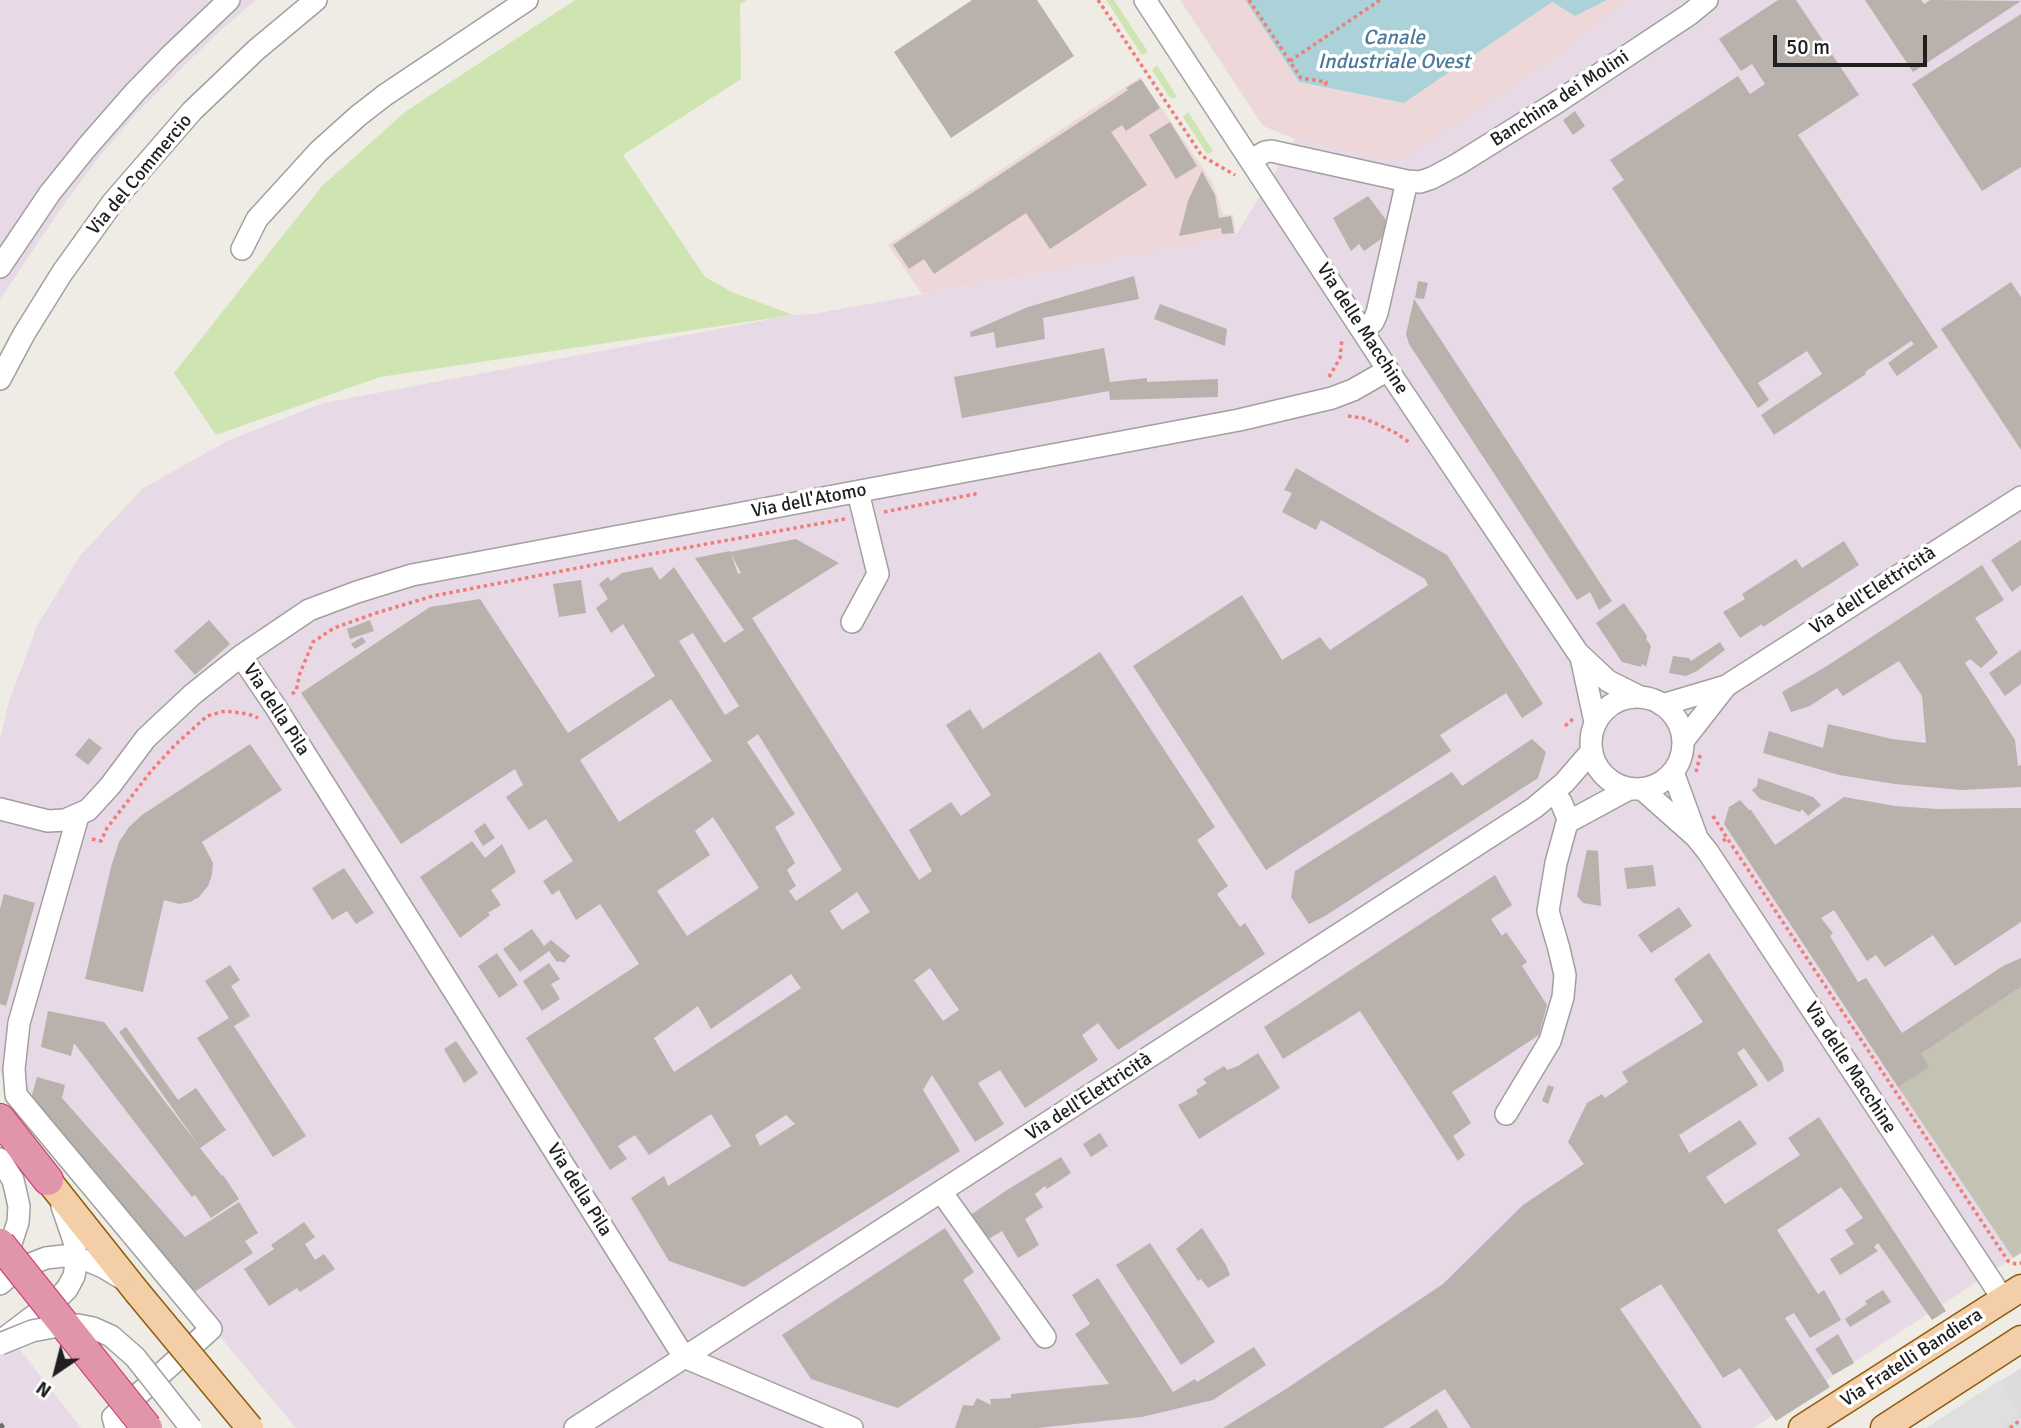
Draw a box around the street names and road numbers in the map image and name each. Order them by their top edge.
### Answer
street label: Banchina dei Molini [1487,46,1633,152]
street label: Via del Commercio [83,110,197,240]
street label: Via delle Macchine [1311,259,1413,399]
street label: Via dell'Atomo [750,479,868,523]
street label: Via dell'Elettricità [1806,542,1940,640]
street label: Via della Pila [238,660,314,760]
street label: Via delle Macchine [1799,998,1901,1138]
street label: Via dell'Elettricità [1022,1048,1156,1146]
street label: Via della Pila [541,1139,617,1241]
street label: Via Fratelli Bandiera [1837,1304,1987,1412]

